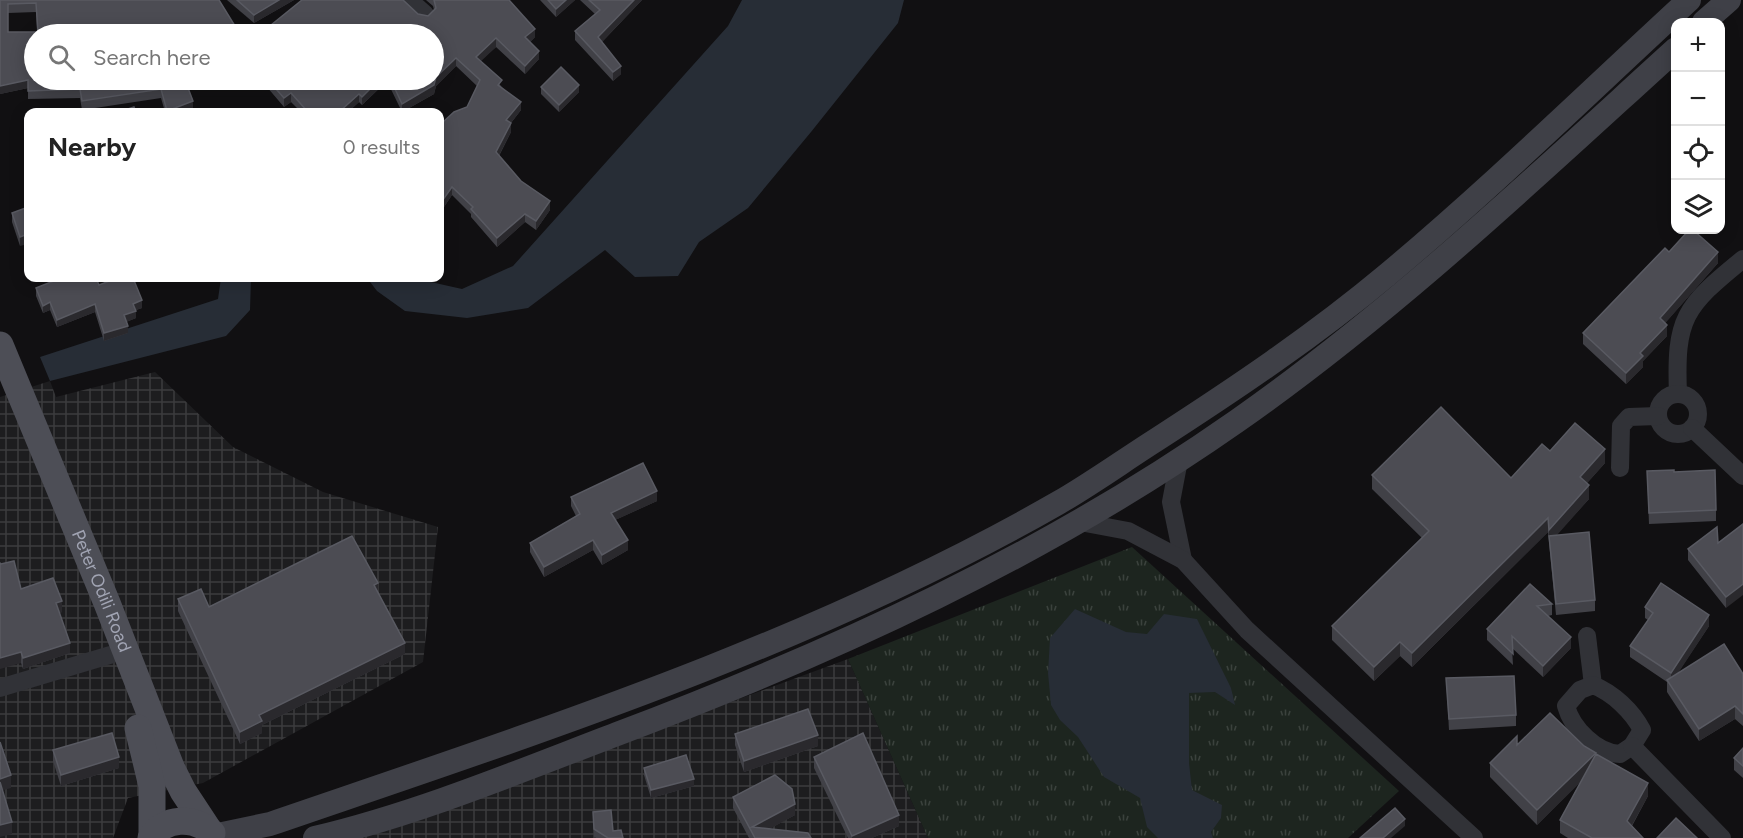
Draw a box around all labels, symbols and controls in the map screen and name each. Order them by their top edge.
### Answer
map controls [1671,18,1725,234]
button: + [1671,18,1725,72]
search box [24,24,444,90]
icon: search [45,41,78,74]
text: Search here [93,44,211,71]
button: − [1671,72,1725,126]
button: locate [1671,126,1725,180]
text: Nearby [48,131,136,163]
text: 0 results [343,135,420,159]
button: layers [1671,180,1725,234]
street label: Peter Odili Road [67,526,136,655]

